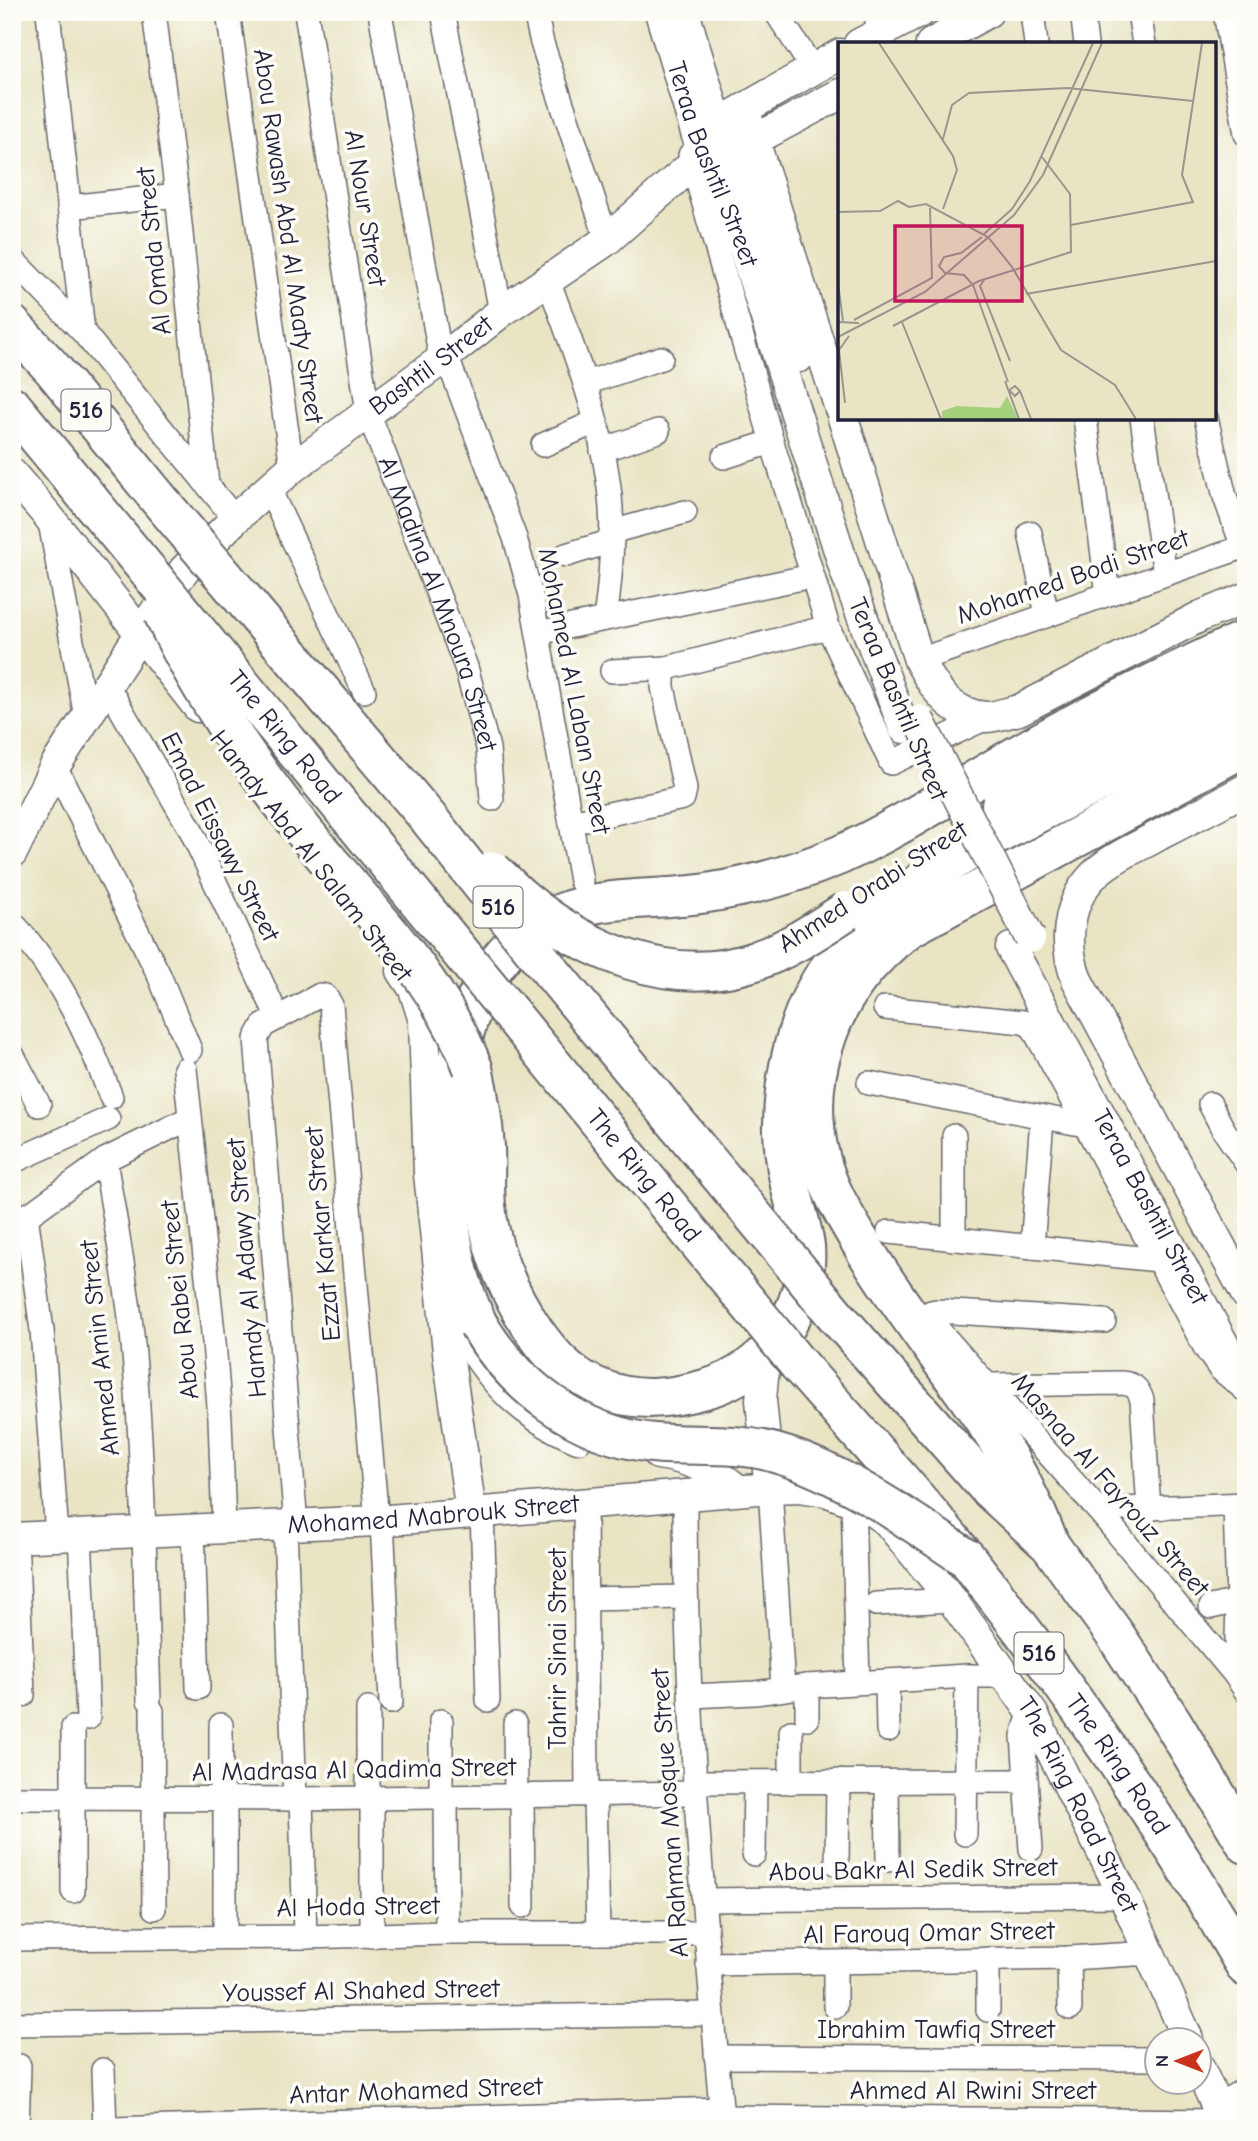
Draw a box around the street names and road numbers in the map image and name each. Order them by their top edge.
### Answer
street label: Abou Rawash Abd Al Maaty Street [247,47,329,427]
street label: Teraa Bashtil Street [661,58,764,272]
street label: Al Nour Street [338,128,392,290]
street label: Al Omda Street [130,164,178,336]
street label: Bashtil Street [363,308,500,422]
road number: 516 [62,390,110,430]
street label: Al Madina Al Mnoura Street [372,452,504,756]
street label: Mohamed Bodi Street [953,523,1194,631]
street label: Mohamed Al Laban Street [532,545,617,838]
street label: Teraa Bashtil Street [842,593,955,806]
street label: The Ring Road [221,664,348,810]
street label: Hamdy Abd Al Salam Street [203,724,419,989]
street label: Emad Eissawy Street [154,727,286,948]
street label: Ahmed Orabi Street [773,814,975,959]
road number: 516 [474,887,522,928]
street label: The Ring Road [580,1103,707,1249]
street label: Teraa Bashtil Street [1085,1104,1215,1311]
street label: Ezzat Karkar Street [299,1124,347,1342]
street label: Hamdy Al Adawy Street [221,1135,273,1399]
street label: Abou Rabei Street [154,1197,205,1401]
street label: Ahmed Amin Street [74,1237,126,1457]
street label: Masnaa Al Fayrouz Street [1005,1367,1216,1604]
street label: Mohamed Mabrouk Street [287,1489,582,1540]
street label: Tahrir Sinai Street [543,1547,573,1750]
road number: 516 [1014,1632,1064,1674]
street label: Al Rahman Mosque Street [645,1666,695,1959]
street label: The Ring Road [1059,1688,1176,1840]
street label: The Ring Road Street [1011,1691,1145,1919]
street label: Al Madrasa Al Qadima Street [192,1752,518,1788]
street label: Abou Bakr Al Sedik Street [768,1852,1059,1888]
street label: Al Hoda Street [276,1891,441,1923]
street label: Al Farouq Omar Street [803,1916,1056,1950]
street label: Youssef Al Shahed Street [222,1974,501,2008]
street label: Ibrahim Tawfiq Street [817,2015,1057,2045]
street label: Antar Mohamed Street [289,2072,545,2110]
street label: Ahmed Al Rwini Street [850,2076,1098,2106]

